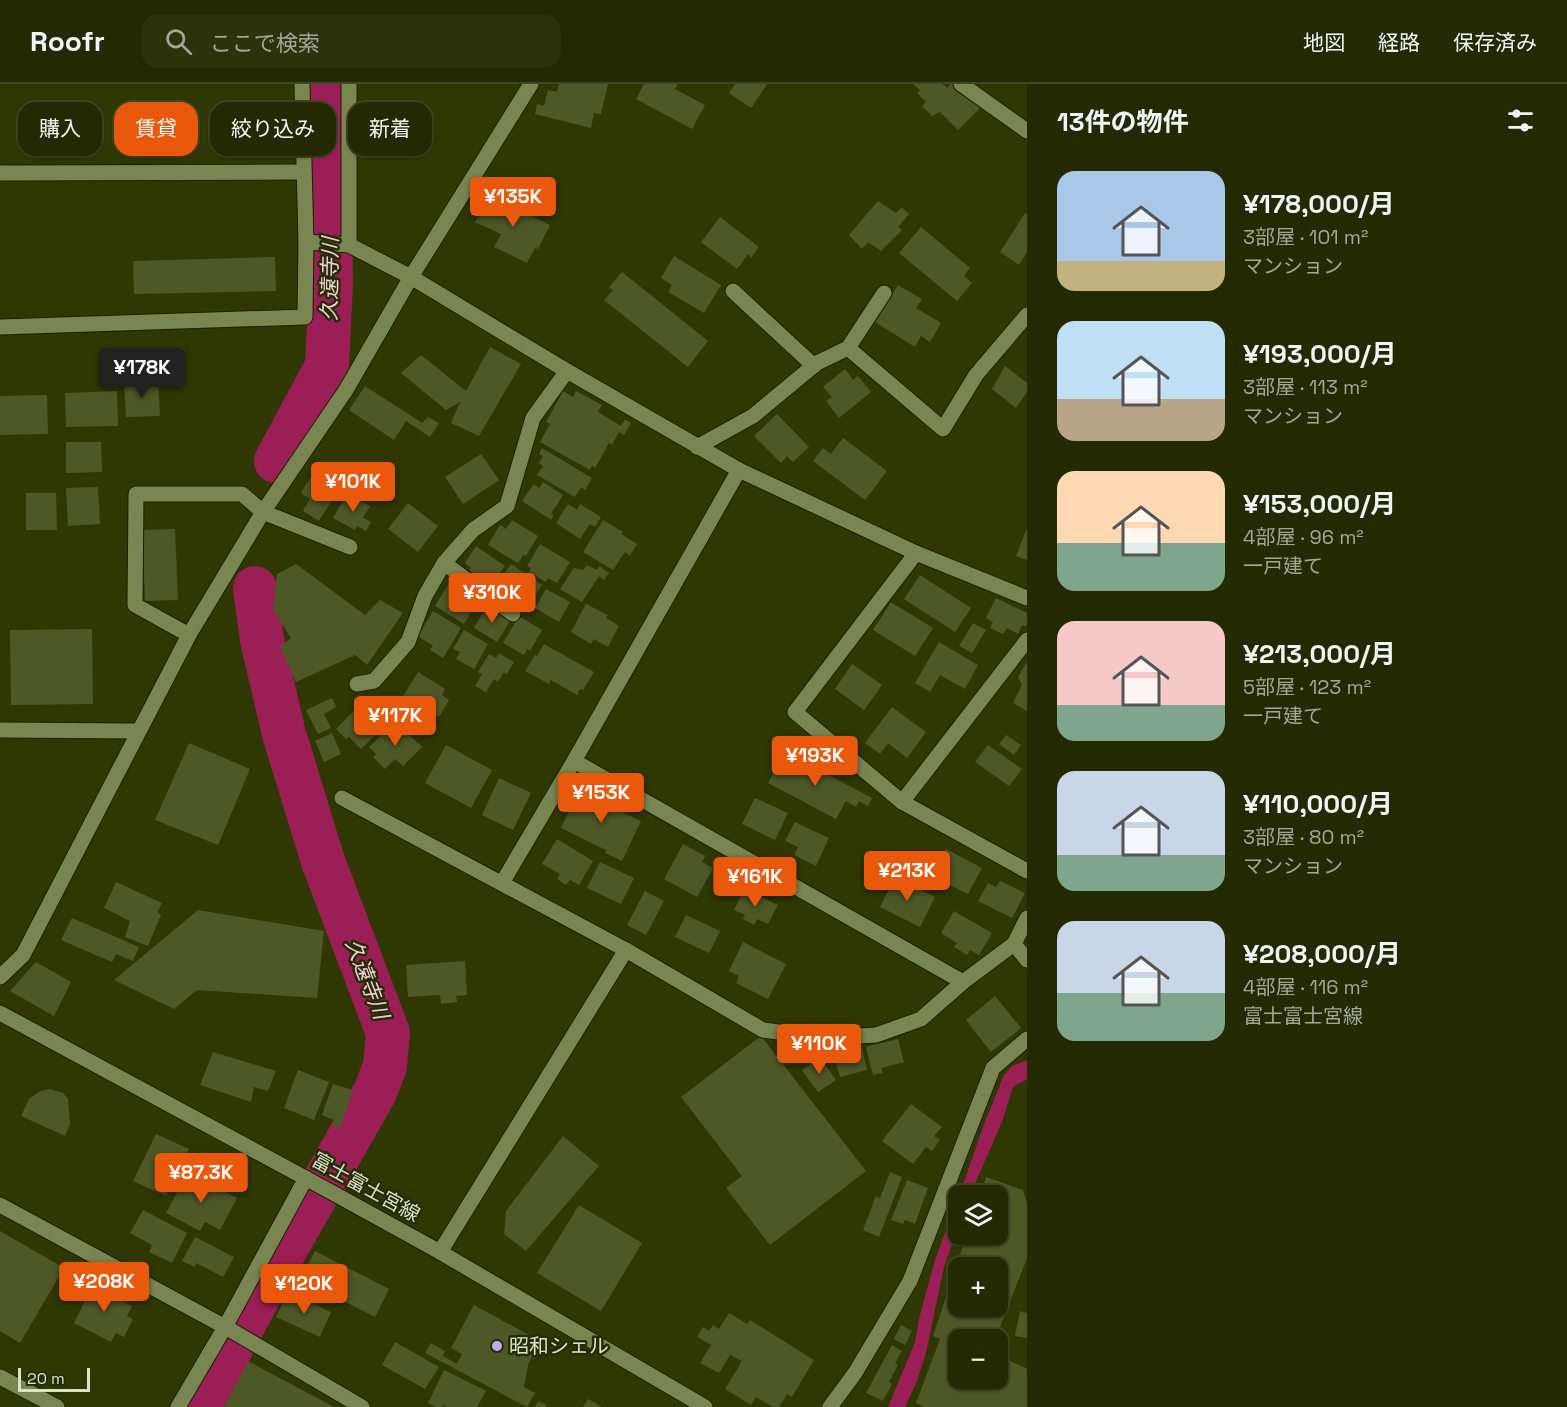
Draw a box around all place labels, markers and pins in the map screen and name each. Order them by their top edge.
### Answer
pin: ¥135K [471,177,555,228]
pin: ¥178K [100,348,184,399]
pin: ¥101K [311,462,395,513]
pin: ¥310K [450,573,534,624]
pin: ¥117K [353,696,437,747]
pin: ¥193K [773,736,857,787]
pin: ¥153K [559,773,643,824]
pin: ¥213K [865,851,949,902]
pin: ¥161K [713,857,797,908]
pin: ¥110K [777,1024,861,1075]
pin: ¥87.3K [152,1153,250,1204]
pin: ¥208K [62,1262,146,1313]
pin: ¥120K [262,1264,346,1315]
place label: 昭和シェル [509,1333,609,1359]
marker: 昭和シェル [490,1339,504,1353]

